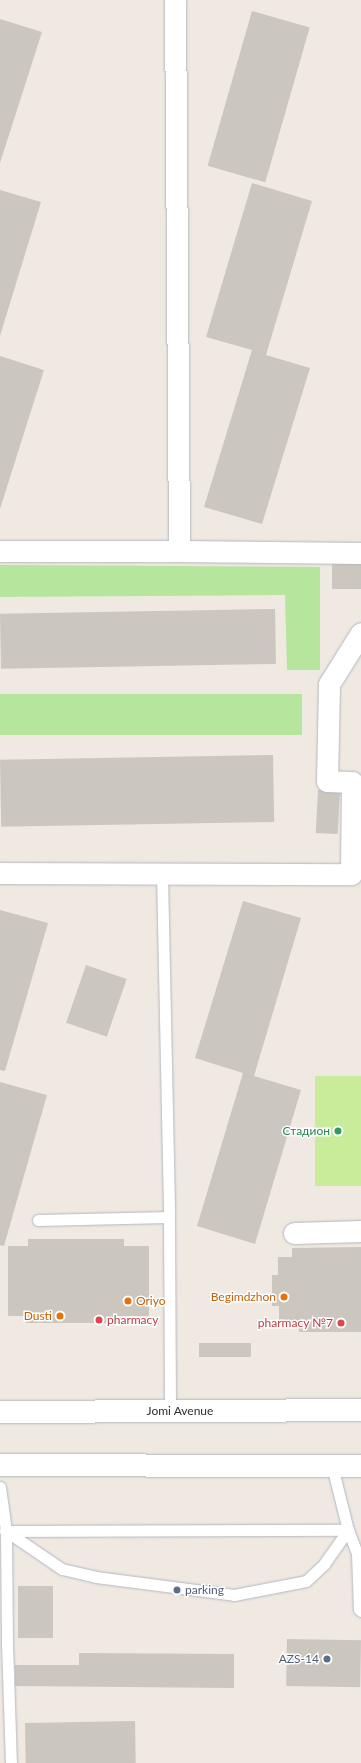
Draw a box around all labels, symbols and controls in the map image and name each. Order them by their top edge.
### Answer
place label: Стадион [282,1124,330,1138]
marker: Стадион [333,1126,343,1136]
place label: Begimdzhon [211,1290,276,1304]
marker: Begimdzhon [279,1292,289,1302]
place label: Oriyo [136,1294,166,1308]
marker: Oriyo [123,1296,133,1306]
place label: Dusti [24,1309,52,1323]
marker: Dusti [55,1311,65,1321]
place label: pharmacy [107,1313,159,1327]
marker: pharmacy [94,1315,104,1325]
place label: pharmacy №7 [258,1316,333,1330]
marker: pharmacy №7 [336,1318,346,1328]
street label: Jomi Avenue [146,1404,214,1418]
place label: parking [185,1583,224,1597]
marker: parking [172,1585,182,1595]
place label: AZS-14 [279,1652,319,1666]
marker: AZS-14 [322,1654,332,1664]

